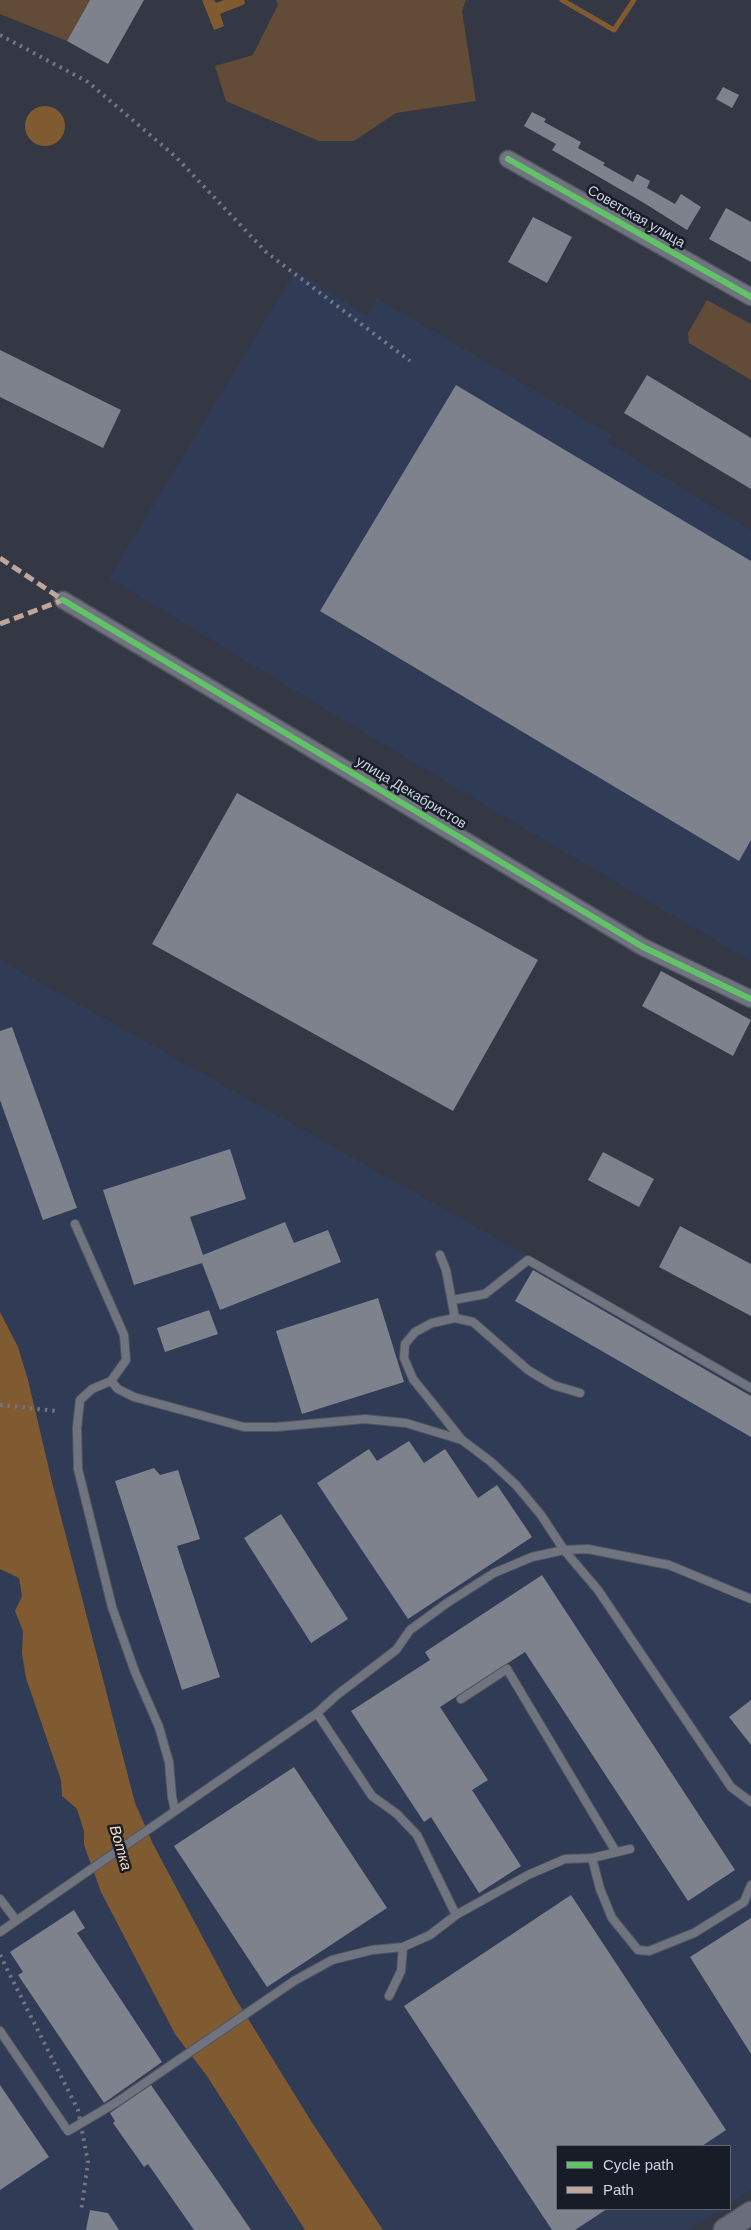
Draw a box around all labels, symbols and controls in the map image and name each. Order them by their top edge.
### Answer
street label: Советская улица [584,182,688,252]
street label: улица Декабристов [353,753,469,833]
water label: Вотка [105,1823,135,1873]
legend [556,2145,731,2210]
text: Cycle path [603,2156,674,2173]
text: Path [603,2181,634,2198]

